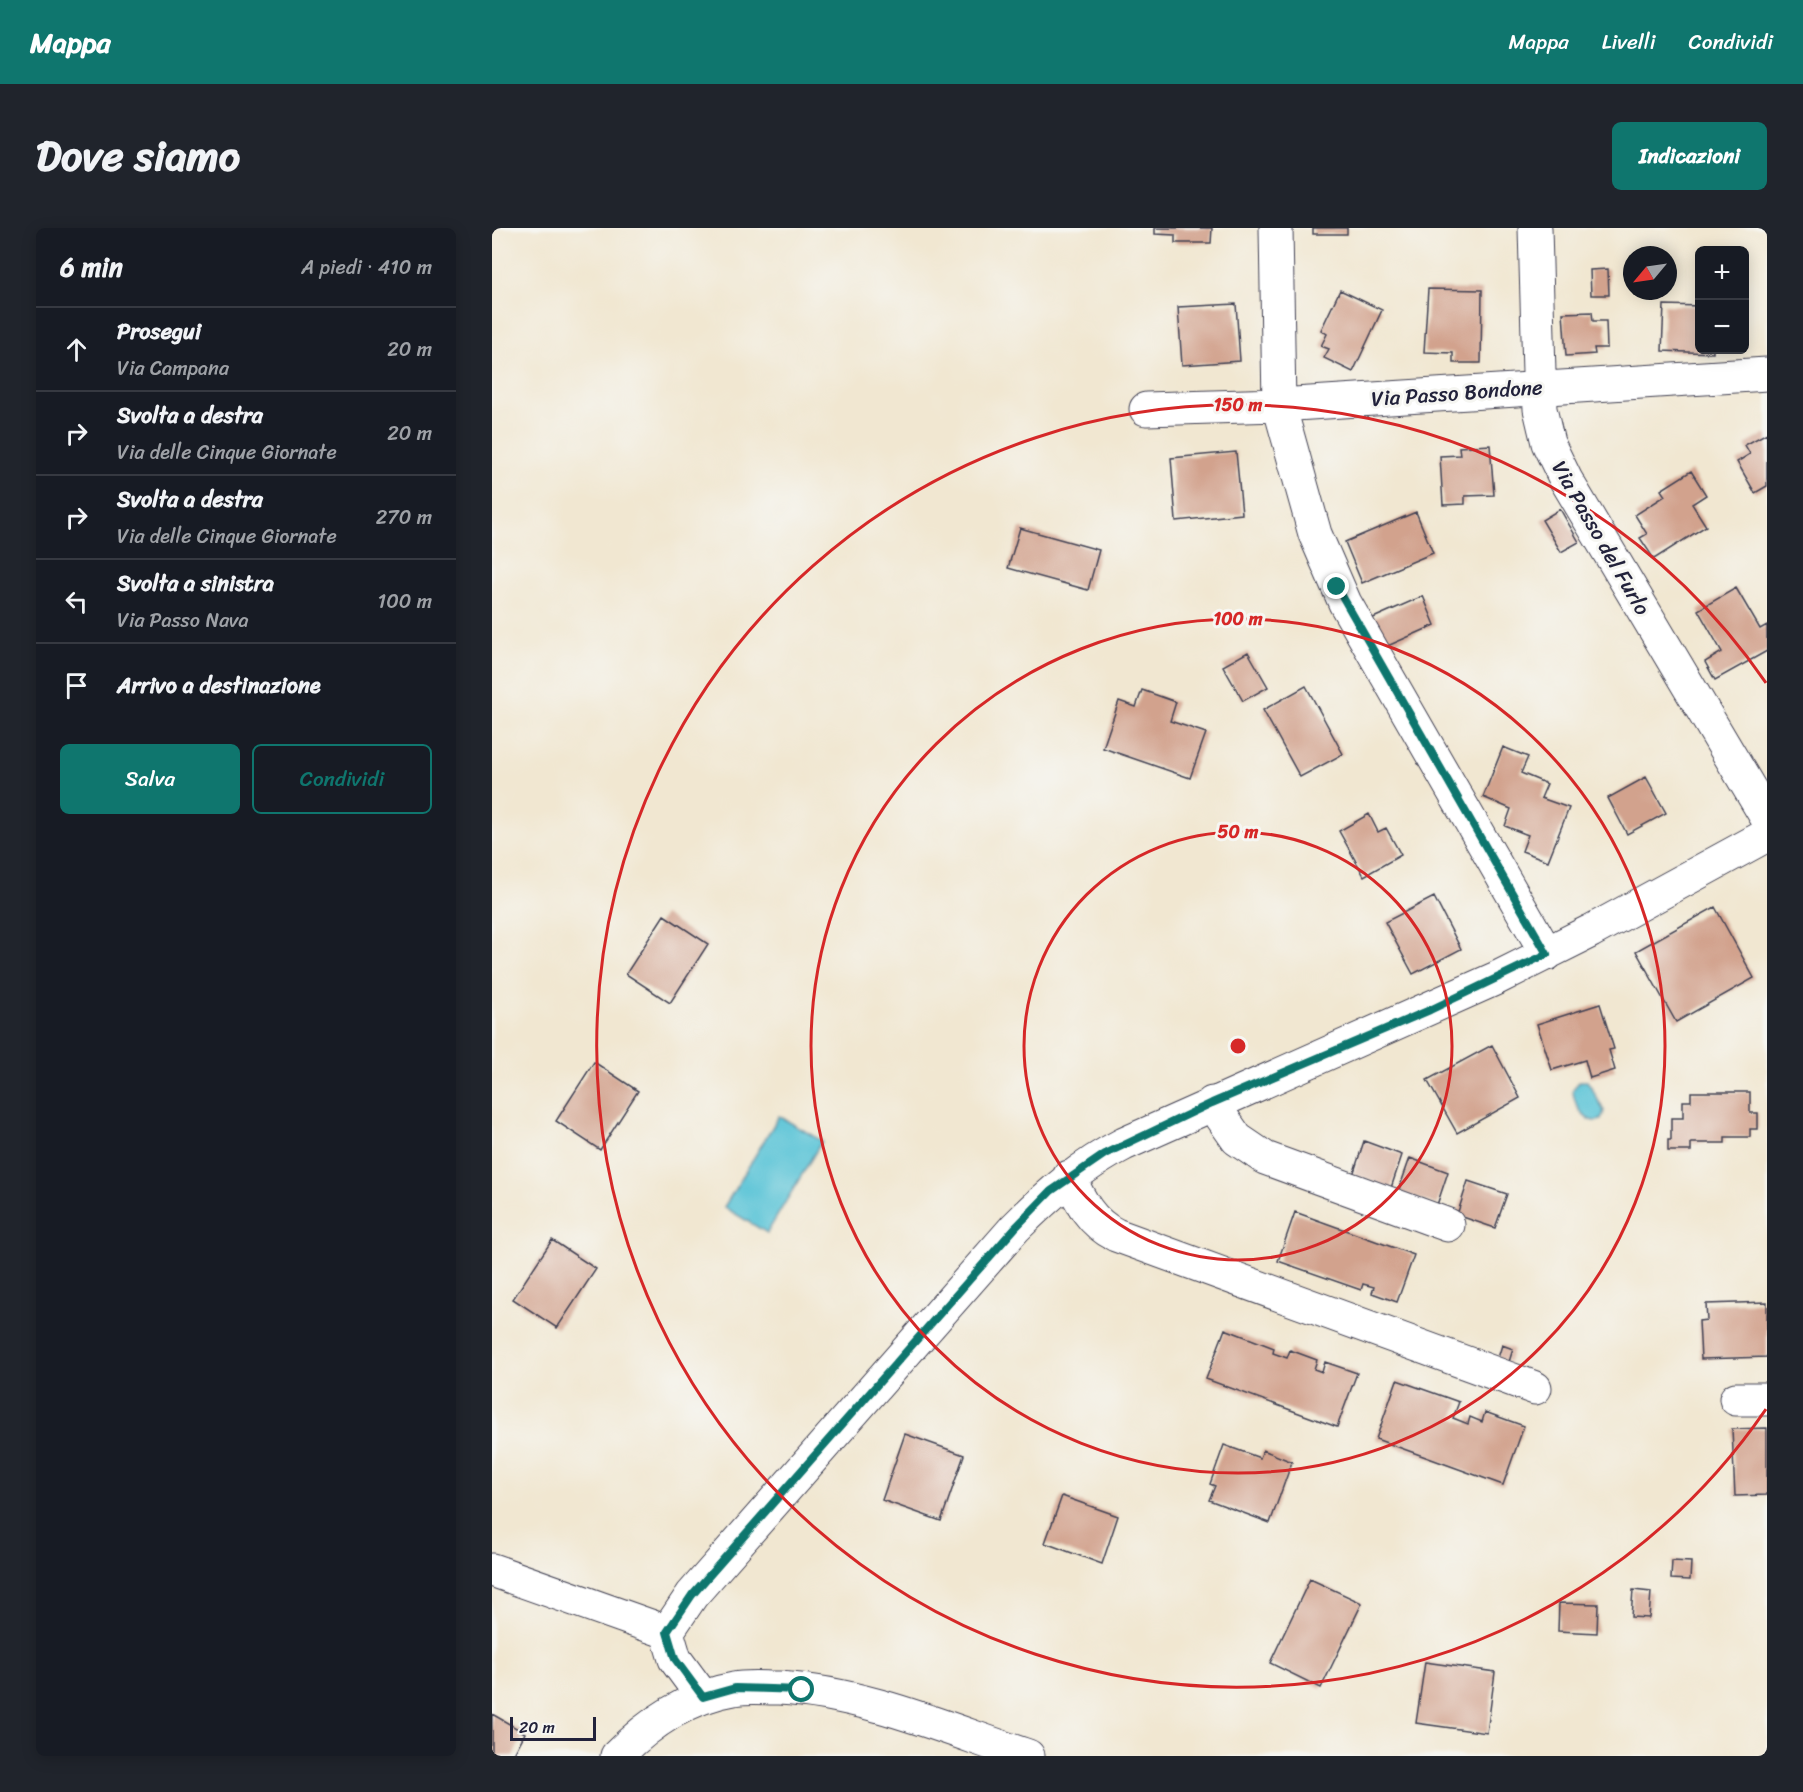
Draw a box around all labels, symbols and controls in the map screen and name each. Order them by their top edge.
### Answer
text: Mappa [30,18,111,67]
text: Mappa [1508,23,1569,61]
text: Livelli [1602,23,1656,61]
text: Condividi [1689,23,1773,61]
text: Dove siamo [36,119,240,193]
button: Indicazioni [1612,122,1767,190]
text: 6 min [60,244,123,290]
north arrow [1623,246,1677,300]
map controls [1695,246,1749,354]
button: + [1695,246,1749,300]
text: A piedi · 410 m [301,250,432,285]
button: − [1695,300,1749,354]
text: Prosegui [117,312,201,351]
text: 20 m [387,332,432,367]
icon: ahead [60,333,93,366]
text: Via Campana [117,351,229,386]
street label: Via Passo Bondone [1370,368,1544,418]
text: 150 m [1214,389,1262,421]
text: Svolta a destra [117,396,263,435]
text: 20 m [387,416,432,451]
icon: right [60,417,93,450]
text: Via delle Cinque Giornate [117,435,337,470]
street label: Via Passo del Furlo [1541,453,1661,623]
text: Svolta a destra [117,480,263,519]
text: 270 m [376,500,432,535]
icon: right [60,501,93,534]
text: Via delle Cinque Giornate [117,519,337,554]
text: Svolta a sinistra [117,564,274,603]
route end [1323,573,1349,599]
text: 100 m [378,584,432,619]
icon: left [60,585,93,618]
text: Via Passo Nava [117,603,249,638]
text: 100 m [1214,603,1263,635]
text: Arrivo a destinazione [117,666,321,705]
icon: arrive [60,669,93,702]
button: Salva [60,744,240,814]
button: Condividi [252,744,432,814]
text: 50 m [1218,816,1259,848]
centre of rings [1228,1036,1248,1056]
route start [788,1676,814,1702]
text: 20 m [519,1713,555,1742]
scale bar [510,1714,596,1742]

